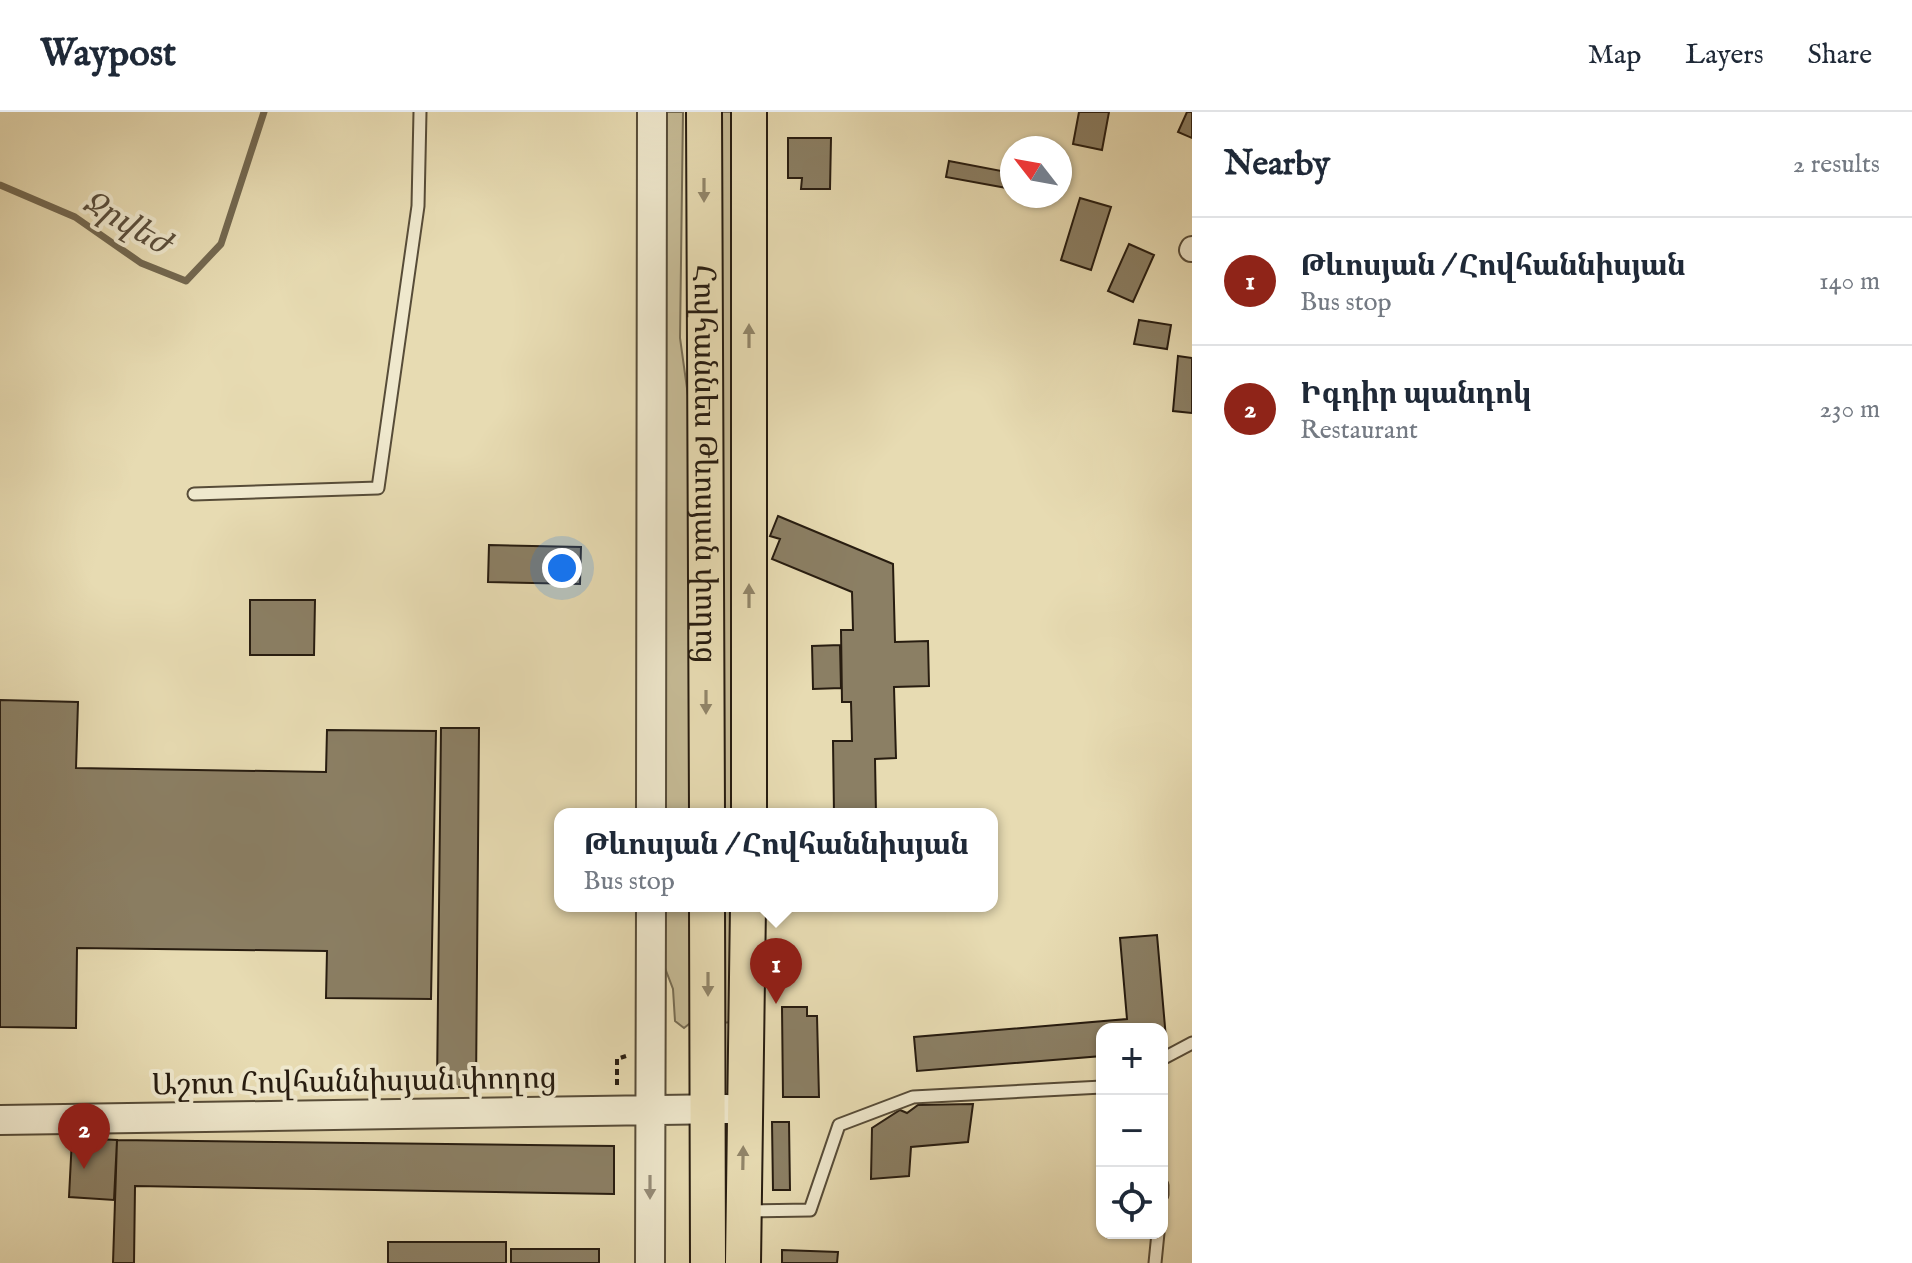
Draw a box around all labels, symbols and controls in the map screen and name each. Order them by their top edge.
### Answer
text: Waypost [40,31,176,79]
text: Map [1588,38,1641,73]
text: Layers [1685,38,1764,73]
text: Share [1808,38,1872,73]
north arrow [1000,136,1072,208]
text: Nearby [1224,143,1330,186]
text: 2 results [1793,148,1880,181]
one-way arrow [698,178,710,203]
water label: Ջրվեժ [75,183,181,268]
text: Թևոսյան / Հովհաննիսյան [1300,248,1686,286]
street label: Հովհաննես Թևոսյան փողոց [684,265,723,663]
text: 1 [1245,265,1255,298]
text: 140 m [1819,265,1880,298]
text: Bus stop [1300,286,1392,319]
one-way arrow [743,323,755,348]
text: Իգդիր պանդոկ [1300,376,1531,414]
text: 2 [1244,393,1256,426]
text: 230 m [1820,393,1880,426]
text: Restaurant [1300,414,1418,447]
your location [542,548,582,588]
one-way arrow [743,583,755,608]
one-way arrow [700,690,712,715]
popup [554,808,998,912]
text: Թևոսյան / Հովհաննիսյան [583,827,969,865]
text: Bus stop [583,865,675,898]
pin: 1 [750,938,802,1004]
one-way arrow [702,972,714,997]
map controls [1096,1023,1168,1239]
button: + [1096,1023,1168,1095]
street label: Աշոտ Հովհաննիսյան փողոց [151,1060,557,1106]
button: − [1096,1095,1168,1167]
pin: 2 [58,1103,110,1169]
one-way arrow [737,1145,750,1170]
button: locate [1096,1167,1168,1239]
one-way arrow [644,1175,656,1200]

